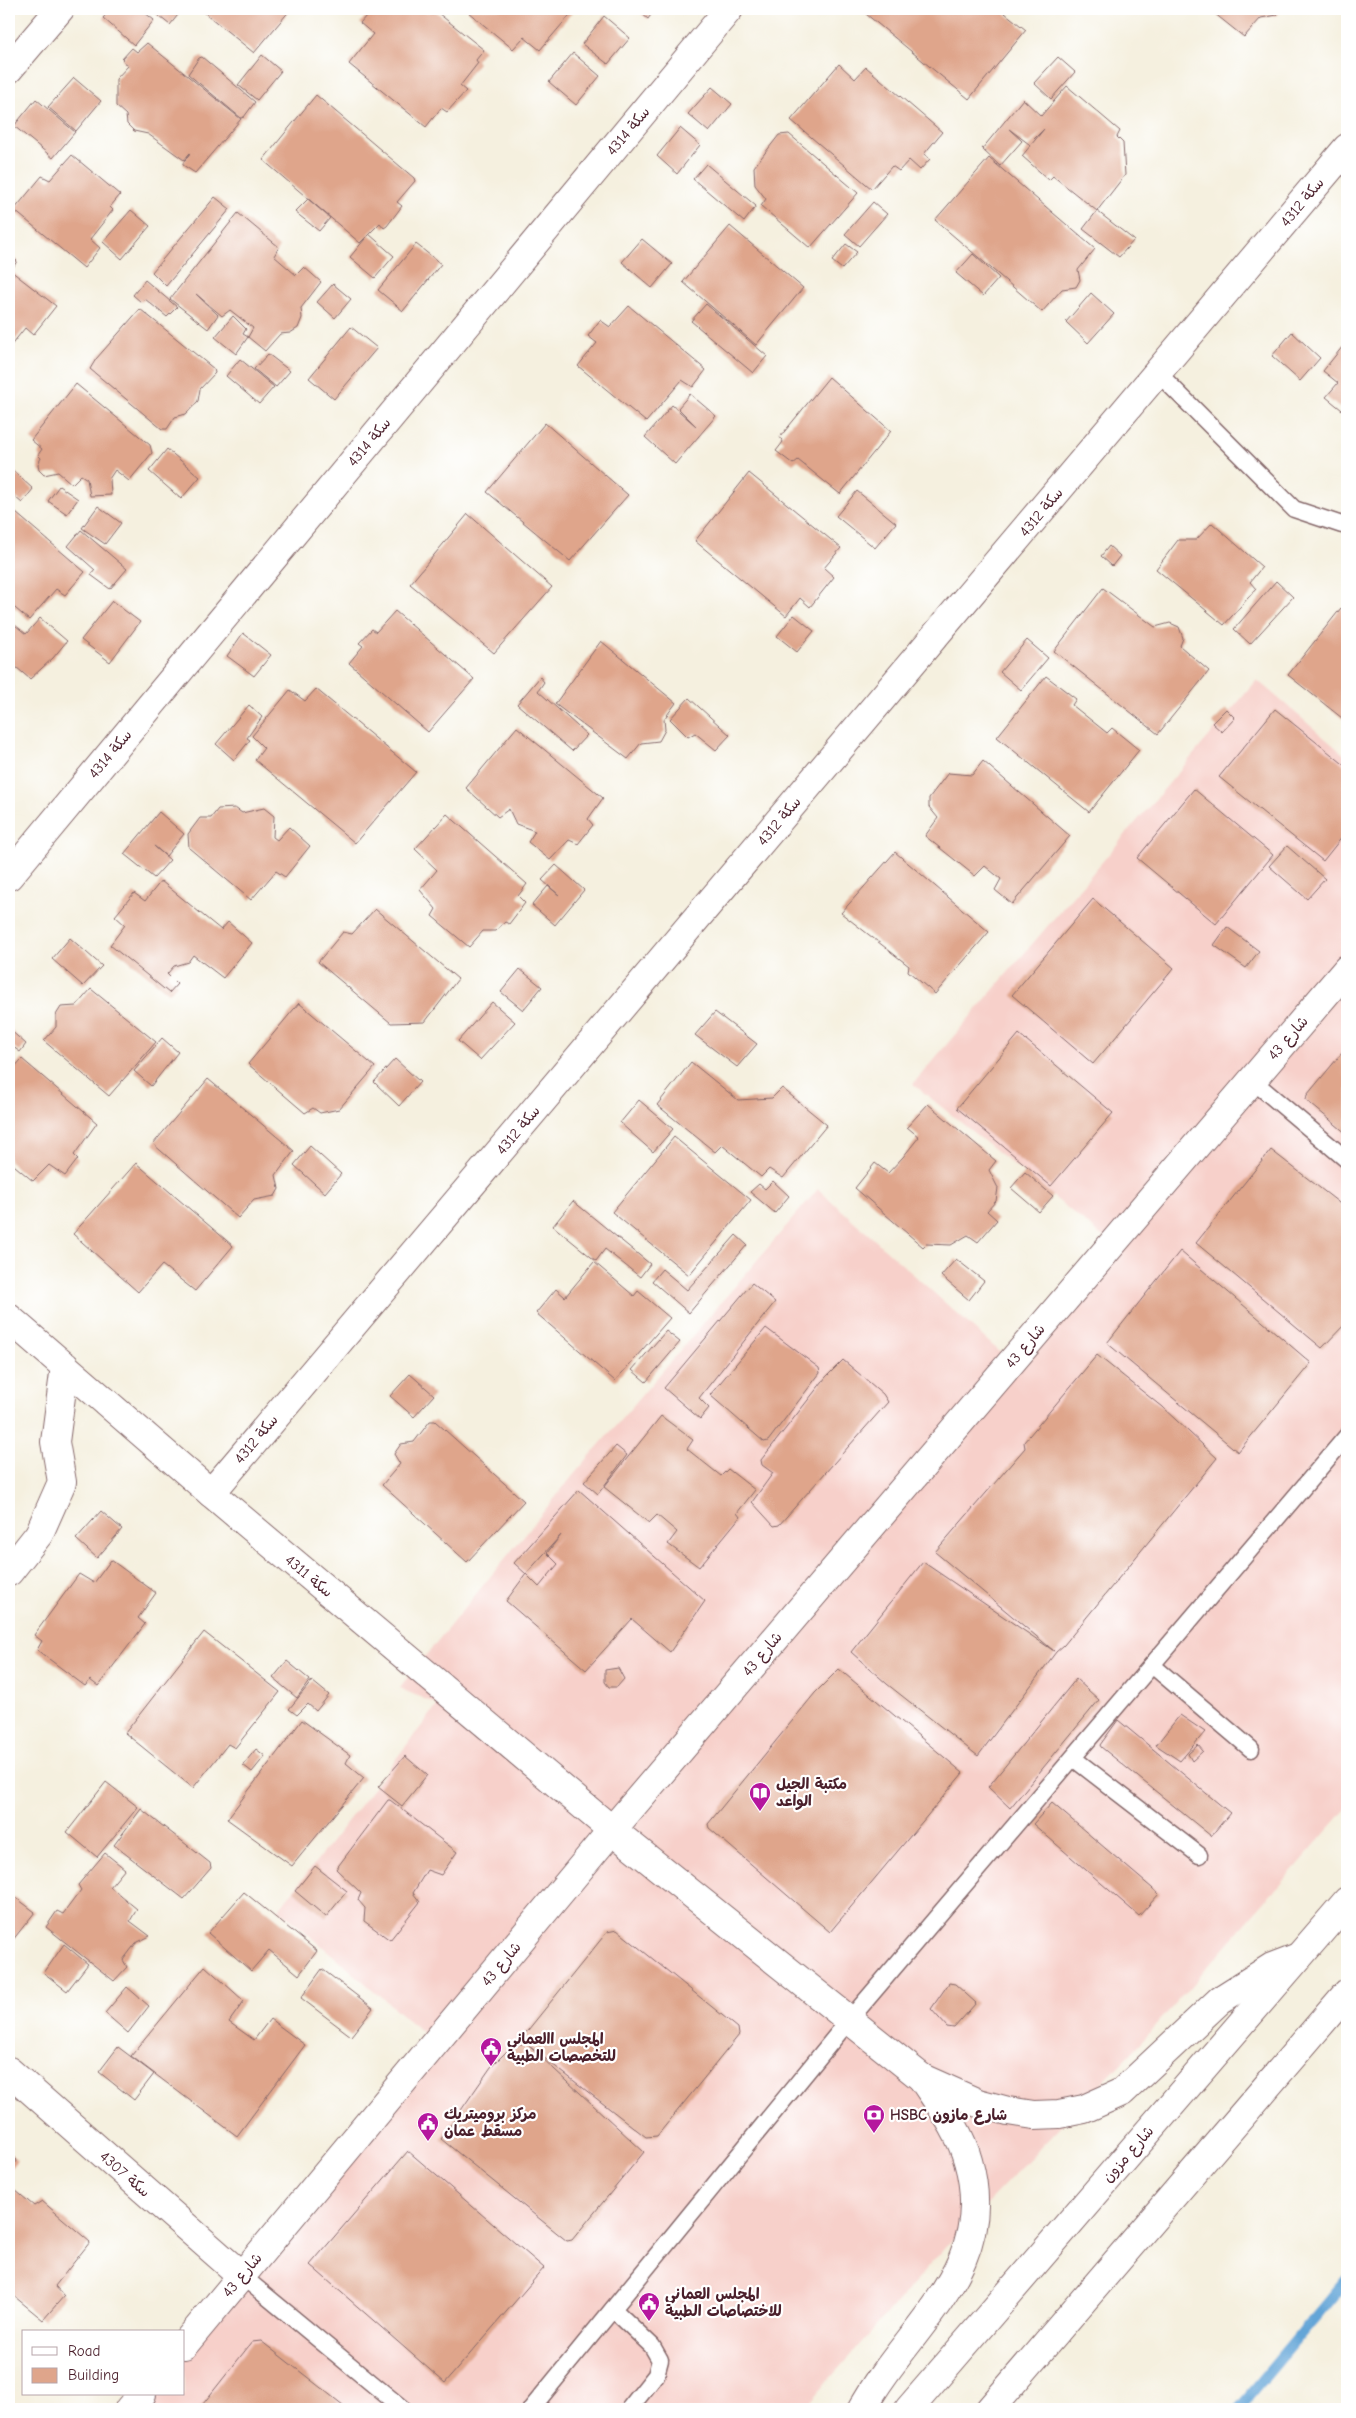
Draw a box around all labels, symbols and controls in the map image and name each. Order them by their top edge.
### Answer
street label: سكة 4314 [602,103,654,159]
street label: سكة 4312 [1276,174,1328,230]
street label: سكة 4314 [343,414,395,470]
street label: سكة 4312 [1015,484,1067,540]
street label: سكة 4314 [84,726,136,782]
street label: سكة 4312 [753,793,805,849]
street label: شارع 43 [1264,1012,1313,1064]
street label: سكة 4312 [492,1102,544,1158]
street label: شارع 43 [1001,1320,1049,1372]
street label: سكة 4312 [230,1411,282,1467]
street label: سكة 4311 [281,1551,337,1601]
street label: شارع 43 [738,1628,786,1680]
place label: مكتبة الجيل الواعد [776,1775,847,1811]
library icon: مكتبة الجيل الواعد [748,1781,772,1812]
street label: شارع 43 [477,1938,525,1990]
place label: المجلس االعمانى للتخصصات الطبية [507,2030,616,2065]
public building icon: المجلس االعمانى للتخصصات الطبية [479,2036,503,2067]
bank icon: HSBC شارع مازون [862,2103,886,2134]
place label: مركز بروميتريك مسقط عمان [444,2105,537,2140]
place label: HSBC شارع مازون [890,2106,1007,2125]
public building icon: مركز بروميتريك مسقط عمان [416,2111,440,2142]
street label: شارع مزون [1099,2122,1158,2187]
street label: سكة 4307 [96,2147,154,2201]
street label: شارع 43 [218,2249,266,2301]
place label: المجلس العماني للاختصاصات الطبية [665,2285,782,2320]
public building icon: المجلس العماني للاختصاصات الطبية [637,2291,661,2322]
legend [22,2330,185,2396]
text: Road [68,2342,100,2360]
text: Building [68,2366,119,2384]

